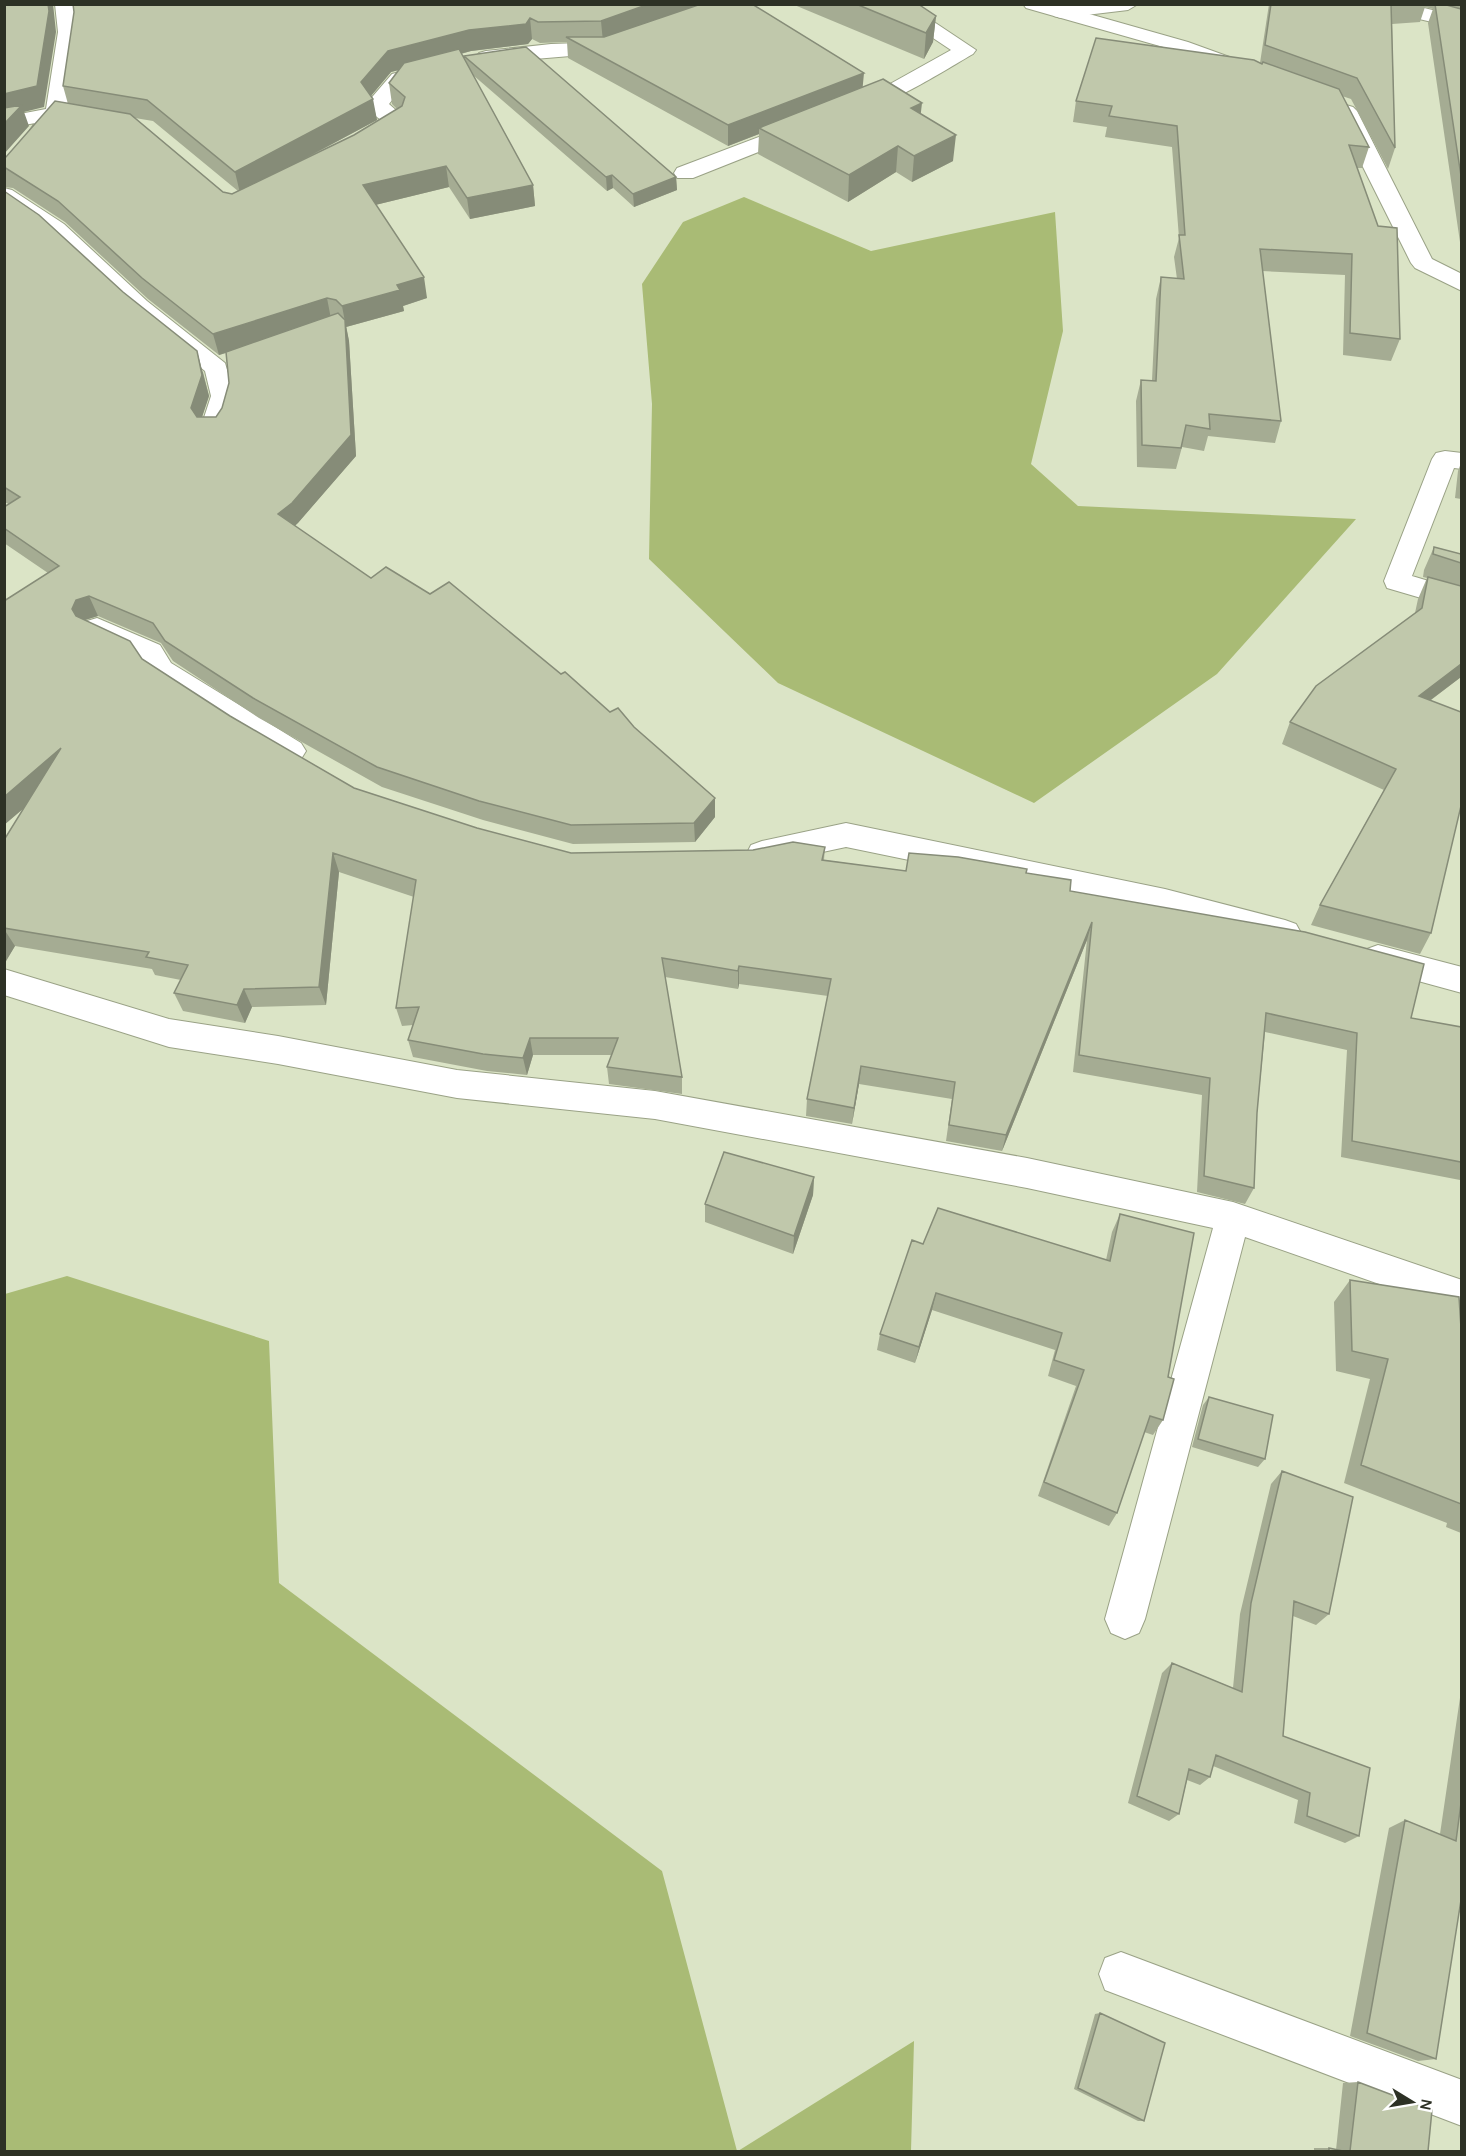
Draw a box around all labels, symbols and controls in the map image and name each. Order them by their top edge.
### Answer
north arrow [1382,2072,1442,2132]
text: N [1416,2097,1437,2112]

